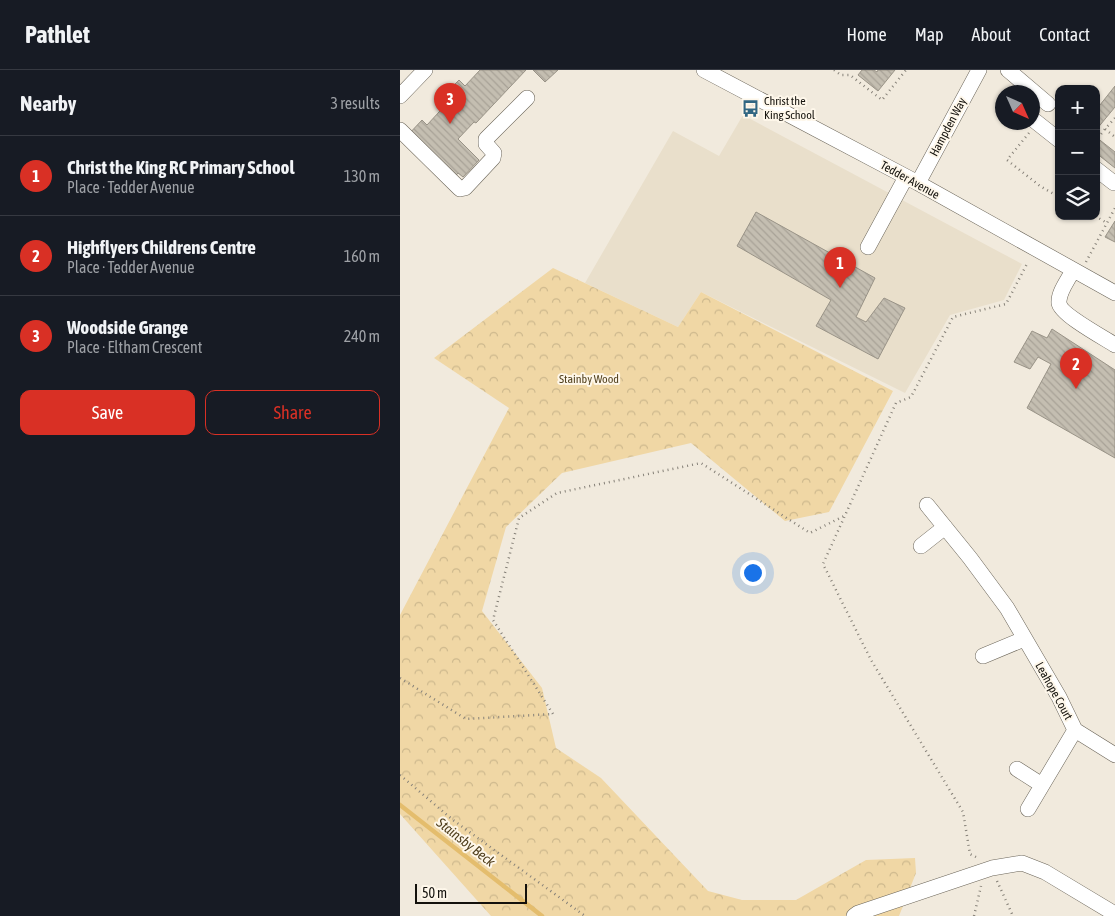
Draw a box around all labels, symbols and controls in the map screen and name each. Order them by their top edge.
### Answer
text: Pathlet [25,21,90,48]
text: Home [847,24,887,45]
text: Map [915,24,944,45]
text: About [972,24,1011,45]
text: Contact [1039,24,1090,45]
pin: 3 [434,83,466,124]
north arrow [995,85,1040,130]
map controls [1055,85,1100,220]
button: + [1055,85,1100,130]
text: Nearby [20,91,76,115]
text: 3 results [330,94,380,112]
place label: Christ the King School [764,94,816,122]
street label: Hampden Way [927,95,969,159]
bus stop icon: Christ the King School [740,98,760,118]
button: − [1055,130,1100,175]
text: Christ the King RC Primary School [67,156,295,178]
street label: Tedder Avenue [878,158,942,202]
text: 1 [32,167,40,185]
text: 130 m [344,167,380,185]
button: layers [1055,175,1100,220]
text: Place · Tedder Avenue [67,178,194,196]
text: Highflyers Childrens Centre [67,236,256,258]
text: 2 [32,247,40,265]
text: 160 m [344,247,380,265]
pin: 1 [824,247,856,288]
text: Place · Tedder Avenue [67,258,194,276]
text: Woodside Grange [67,316,188,338]
text: 3 [32,327,40,345]
text: 240 m [344,327,380,345]
text: Place · Eltham Crescent [67,338,202,356]
pin: 2 [1060,348,1092,389]
park label: Stainby Wood [559,372,619,386]
button: Save [20,390,195,435]
button: Share [205,390,380,435]
your location [740,560,766,586]
street label: Leahope Court [1032,660,1076,723]
water label: Stainsby Beck [433,814,499,870]
scale bar [415,881,528,904]
text: 50 m [422,885,447,901]

